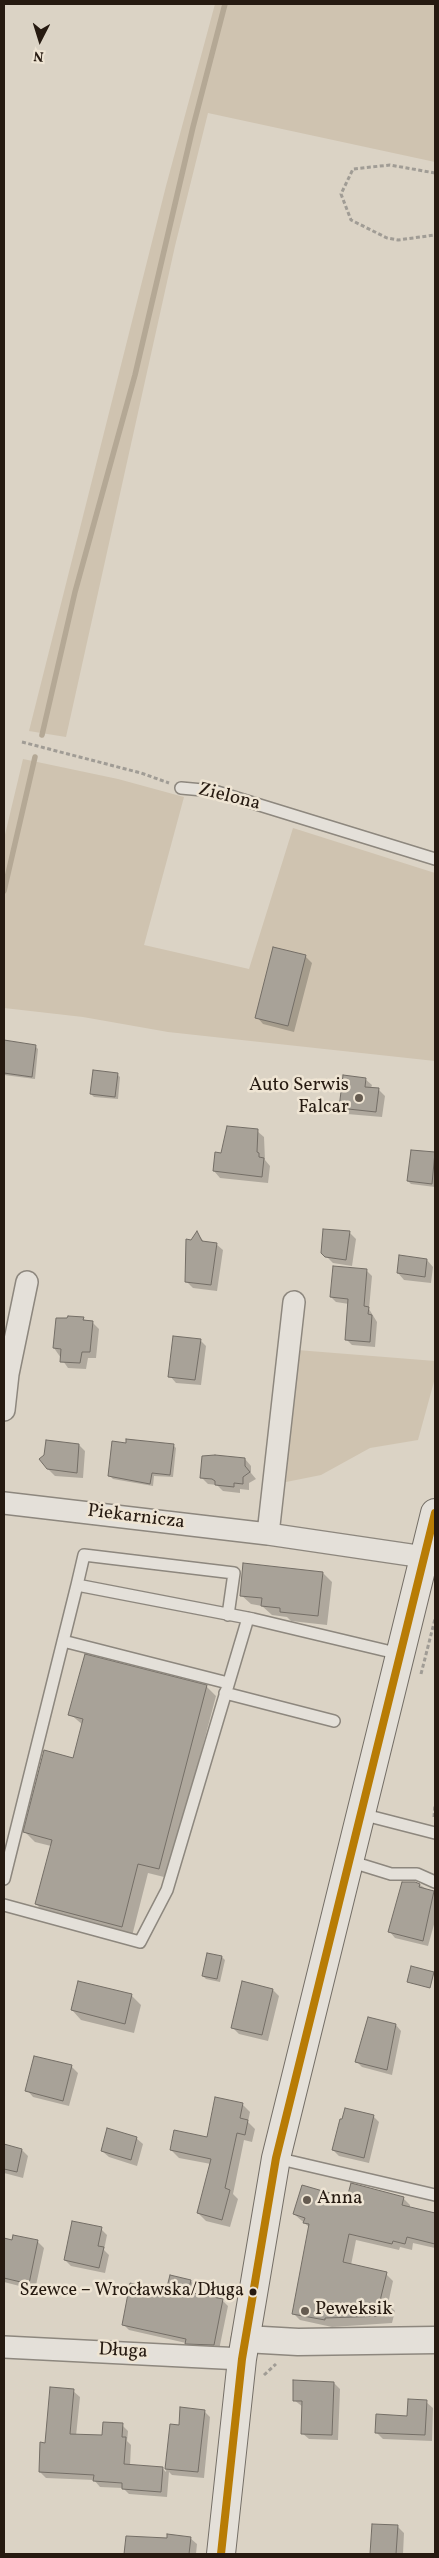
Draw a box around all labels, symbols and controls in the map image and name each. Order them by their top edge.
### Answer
north arrow [15,15,65,65]
text: N [33,46,45,65]
street label: Zielona [196,779,262,817]
place label: Auto Serwis Falcar [249,1076,349,1120]
marker: Auto Serwis Falcar [353,1092,365,1104]
street label: Piekarnicza [86,1501,186,1535]
place label: Anna [317,2189,363,2211]
marker: Anna [301,2194,313,2206]
place label: Szewce – Wrocławska/Długa [19,2281,244,2303]
marker: Szewce – Wrocławska/Długa [248,2287,258,2297]
place label: Peweksik [315,2300,393,2322]
marker: Peweksik [299,2305,311,2317]
street label: Długa [98,2339,148,2365]

